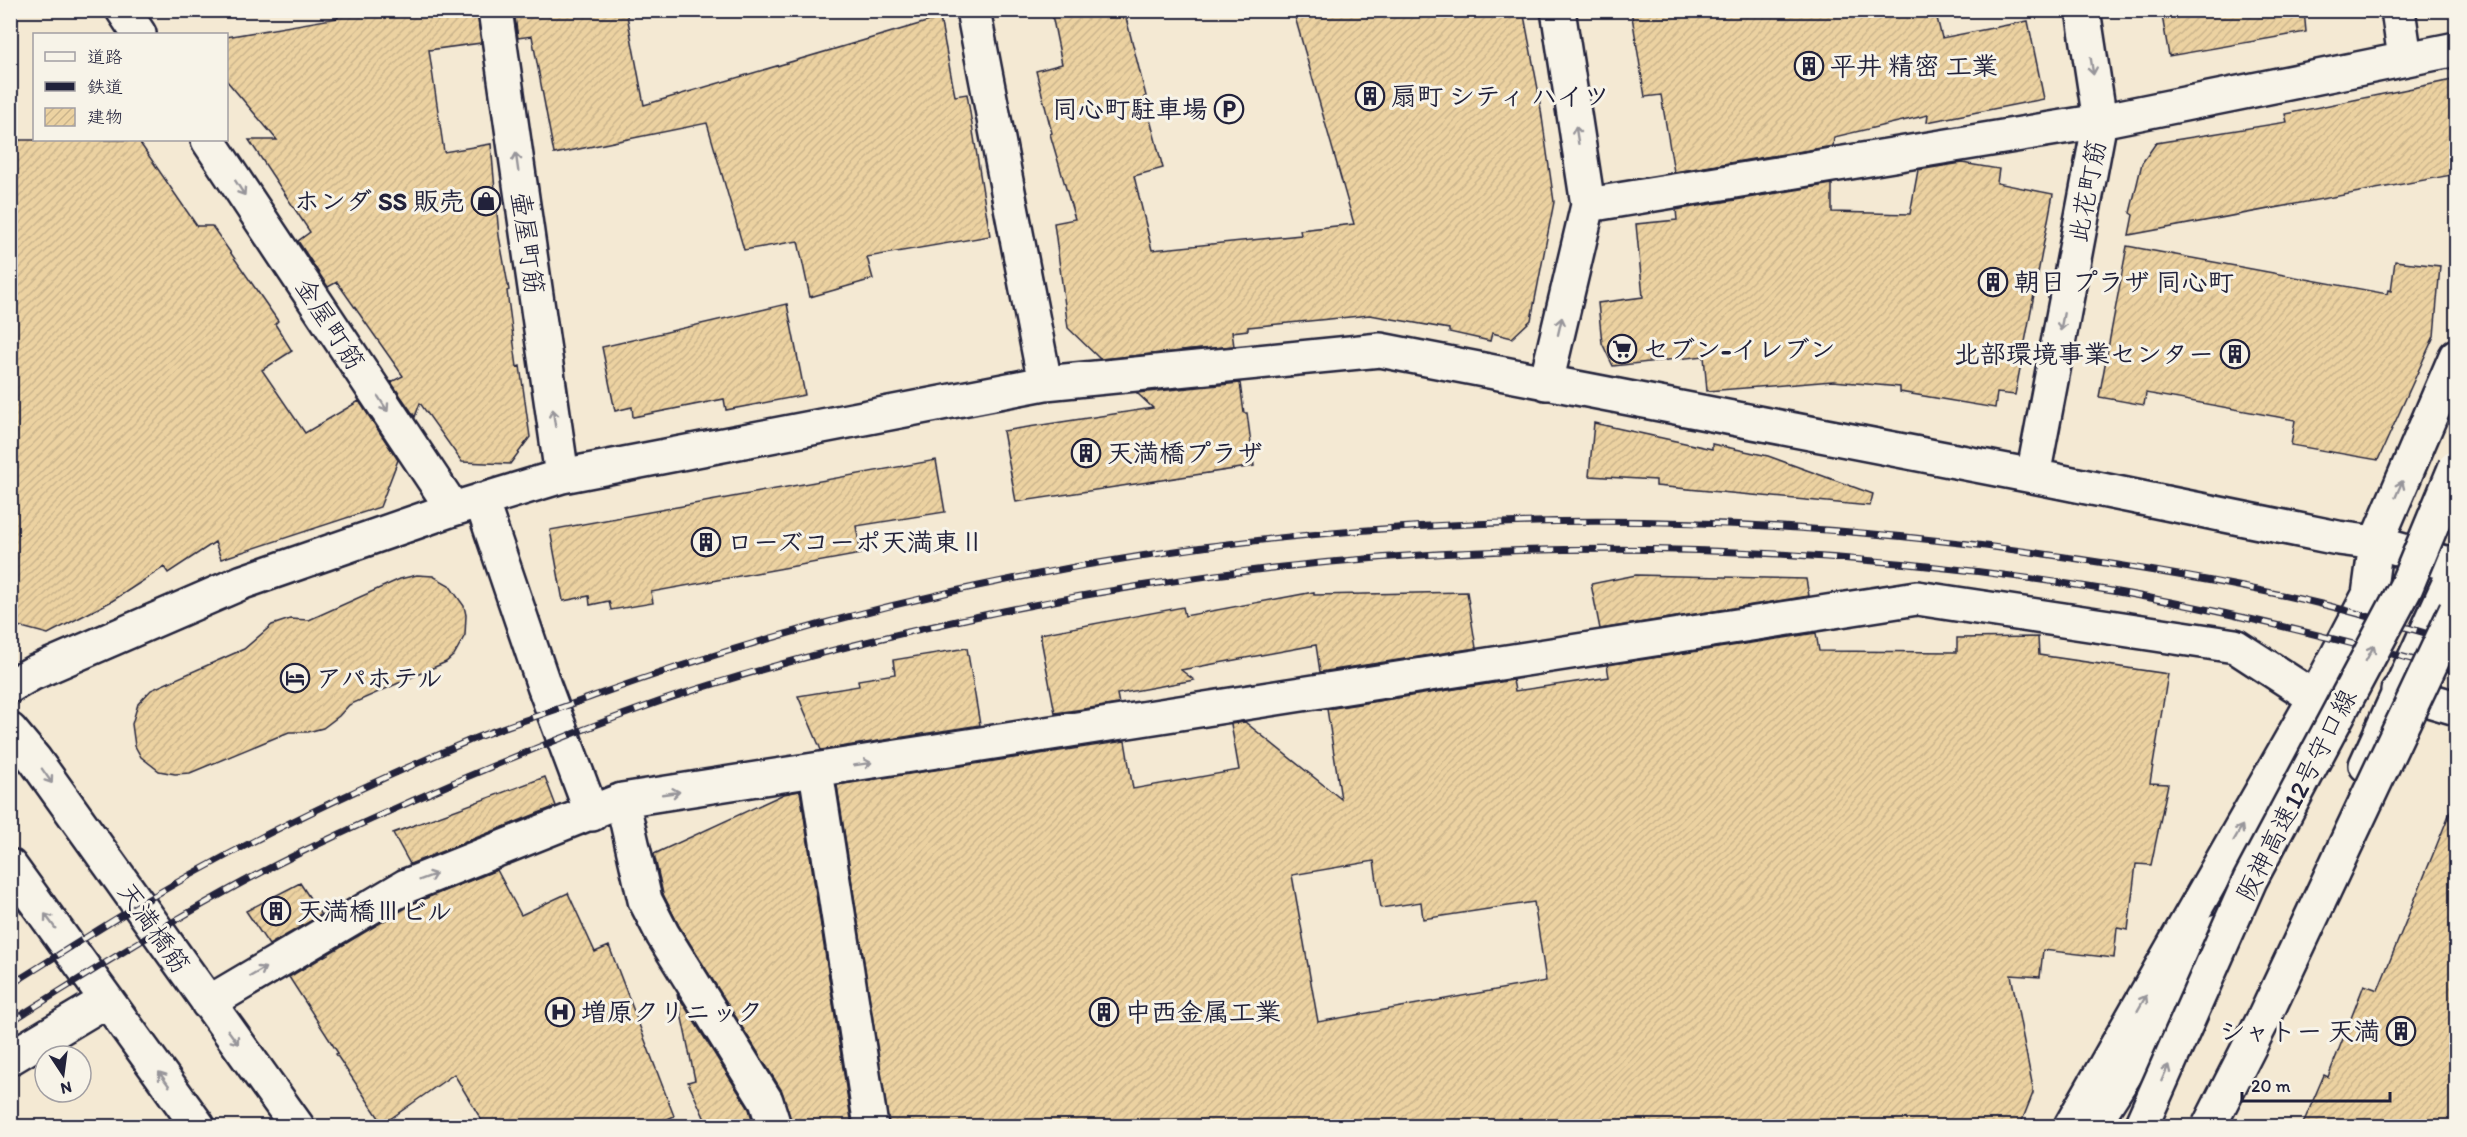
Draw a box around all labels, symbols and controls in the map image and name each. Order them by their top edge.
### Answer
legend [33,33,228,141]
text: 道路 [87,46,123,68]
building icon: 平井 精密 工業 [1793,50,1825,82]
place label: 平井 精密 工業 [1830,50,1998,82]
one-way arrow [2086,55,2097,75]
text: 鉄道 [87,76,123,98]
building icon: 扇町 シティ ハイツ [1354,80,1386,112]
place label: 扇町 シティ ハイツ [1391,80,1609,112]
place label: 同心町駐車場 [1052,93,1208,125]
parking icon: 同心町駐車場 [1213,93,1245,125]
text: 建物 [87,106,123,128]
one-way arrow [1571,126,1582,145]
street label: 此花町筋 [2061,137,2113,245]
one-way arrow [511,153,522,173]
one-way arrow [234,180,247,197]
place label: ホンダ SS 販売 [294,185,465,217]
shop icon: ホンダ SS 販売 [470,185,502,217]
street label: 壷屋町筋 [505,189,551,297]
building icon: 朝日 プラザ 同心町 [1977,266,2009,298]
place label: 朝日 プラザ 同心町 [2014,266,2234,298]
street label: 金屋町筋 [288,272,372,376]
one-way arrow [2056,312,2067,332]
one-way arrow [1554,317,1566,336]
supermarket icon: セブン-イレブン [1606,333,1638,365]
place label: セブン-イレブン [1643,333,1835,365]
place label: 北部環境事業センター [1954,338,2214,370]
building icon: 北部環境事業センター [2219,338,2251,370]
one-way arrow [376,395,389,412]
one-way arrow [548,408,559,428]
building icon: 天満橋プラザ [1070,437,1102,469]
place label: 天満橋プラザ [1107,437,1263,469]
one-way arrow [2394,480,2405,499]
building icon: ローズコーポ天満東Ⅱ [690,526,722,558]
place label: ローズコーポ天満東Ⅱ [727,526,985,558]
one-way arrow [2364,645,2376,662]
hotel icon: アパホテル [279,662,311,694]
place label: アパホテル [316,662,443,694]
street label: 阪神高速12号守口線 [2229,684,2363,906]
one-way arrow [853,758,873,769]
one-way arrow [41,767,53,784]
one-way arrow [660,788,680,799]
one-way arrow [2232,825,2244,842]
one-way arrow [418,871,437,882]
street label: 天満橋筋 [111,876,197,980]
building icon: 天満橋Ⅲビル [260,895,292,927]
place label: 天満橋Ⅲビル [297,895,452,927]
one-way arrow [44,913,56,929]
one-way arrow [249,966,266,978]
one-way arrow [2136,995,2148,1012]
hospital icon: 増原クリニック [544,996,576,1028]
place label: 増原クリニック [581,996,763,1028]
building icon: 中西金属工業 [1088,996,1120,1028]
place label: 中西金属工業 [1125,996,1281,1028]
place label: シャトー 天満 [2219,1015,2380,1047]
building icon: シャトー 天満 [2385,1015,2417,1047]
one-way arrow [227,1029,239,1045]
north arrow [33,1044,93,1104]
one-way arrow [2160,1064,2171,1083]
scale bar [2242,1065,2390,1103]
one-way arrow [158,1072,170,1088]
text: 20 m [2251,1075,2291,1097]
text: N [59,1078,74,1099]

